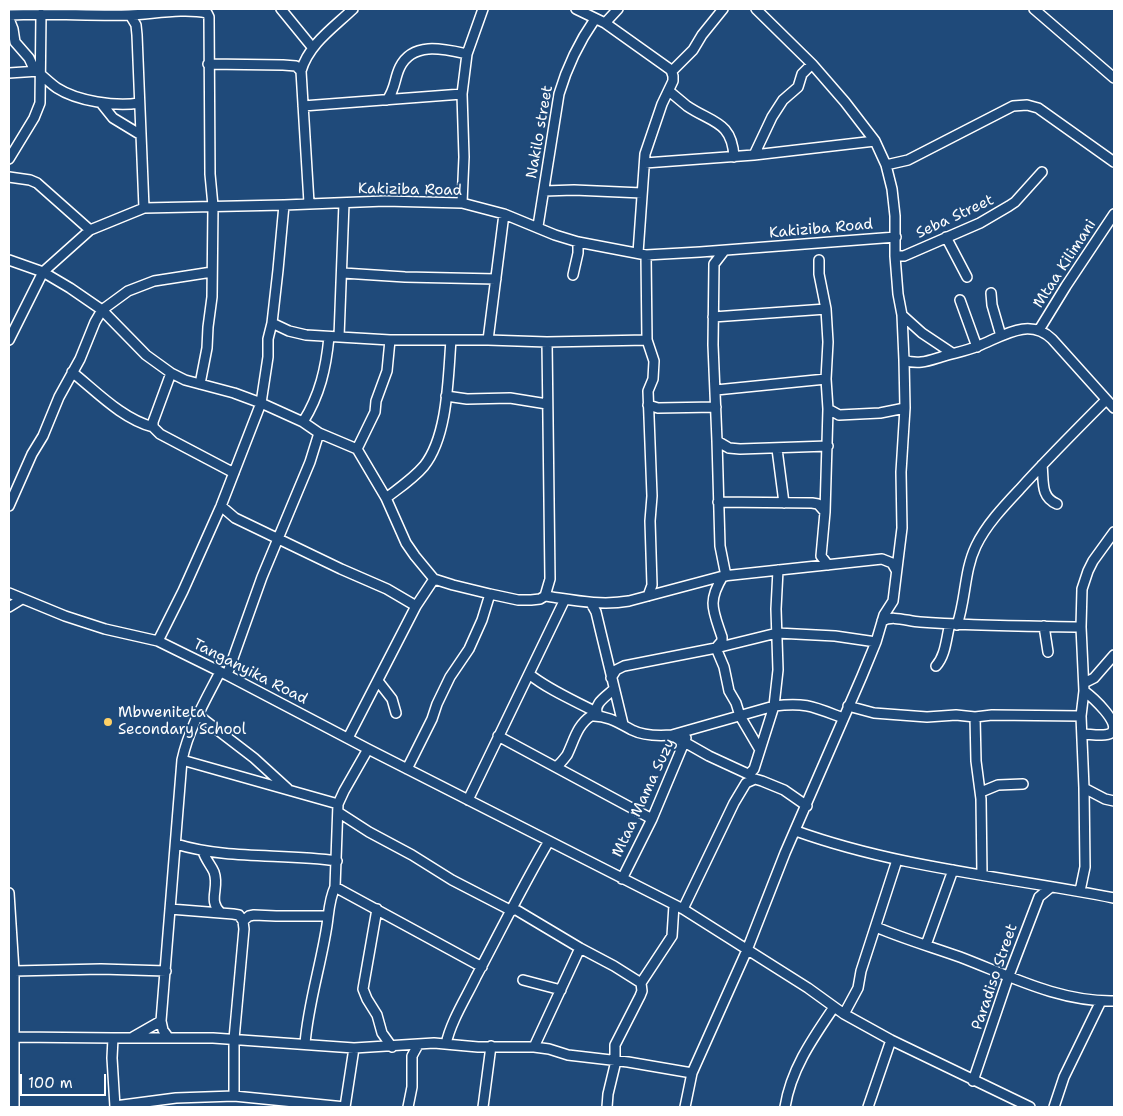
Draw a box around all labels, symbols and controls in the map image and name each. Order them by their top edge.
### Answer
street label: Nakilo street [523,84,557,180]
street label: Kakiziba Road [358,180,462,200]
street label: Seba Street [913,191,997,243]
street label: Kakiziba Road [768,215,874,243]
street label: Mtaa Kilimani [1030,216,1100,312]
street label: Tanganyika Road [190,635,310,709]
place label: Mbweniteta Secondary School [118,704,246,739]
marker: Mbweniteta Secondary School [102,716,114,728]
street label: Mtaa Mama Suzy [609,736,679,860]
street label: Paradiso Street [968,922,1022,1032]
scale bar [22,1064,109,1096]
text: 100 m [28,1073,73,1093]

